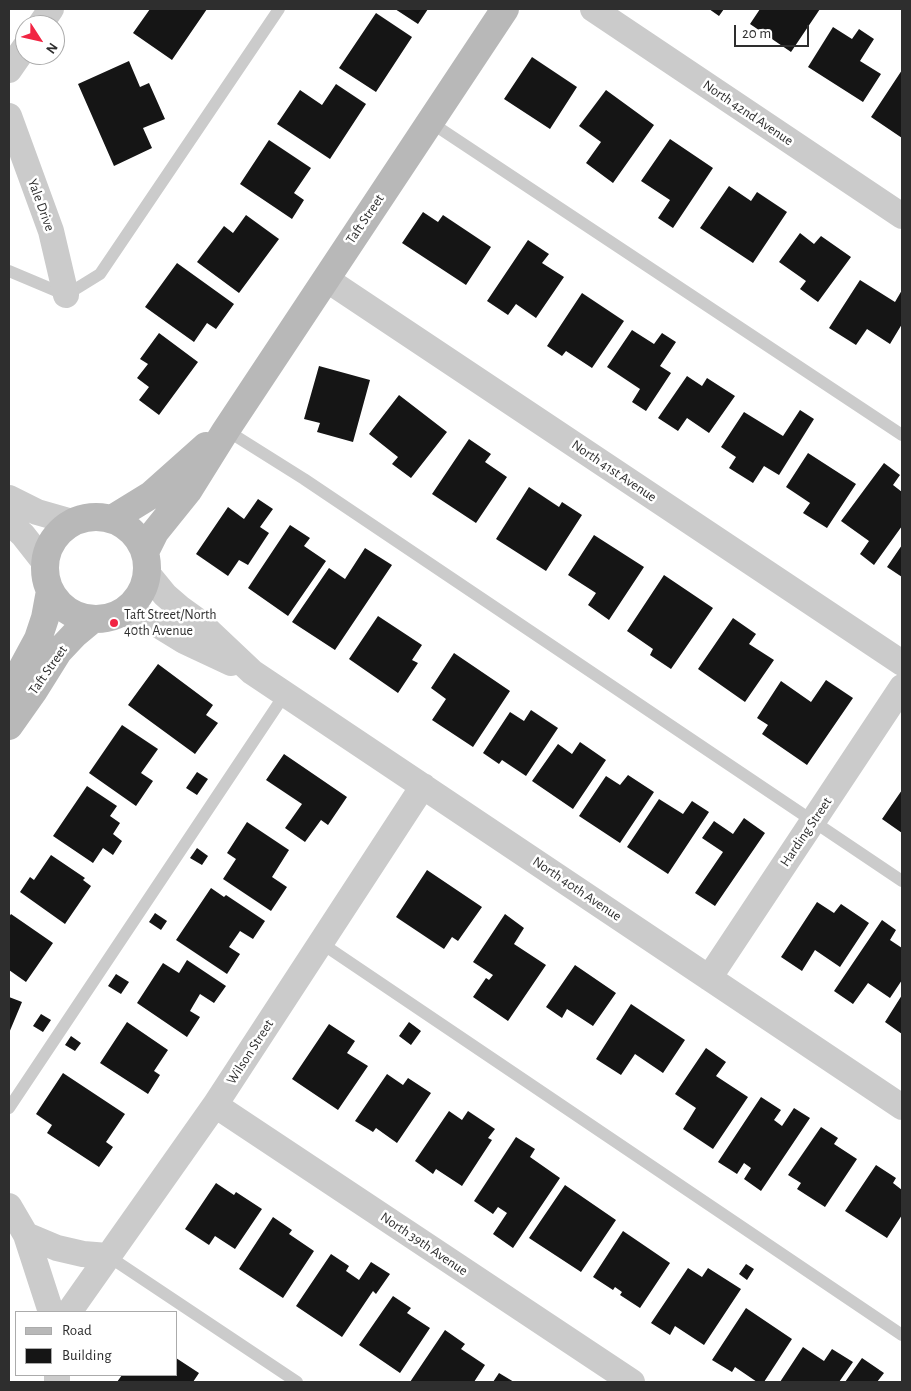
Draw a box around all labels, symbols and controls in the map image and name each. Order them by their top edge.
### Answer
north arrow [15,15,65,65]
scale bar [736,15,811,47]
text: 20 m [742,26,771,41]
text: N [43,40,60,56]
street label: North 42nd Avenue [700,77,796,149]
street label: Yale Drive [24,177,58,233]
street label: Taft Street [342,191,388,247]
street label: North 41st Avenue [568,436,660,506]
place label: Taft Street/North 40th Avenue [124,607,217,640]
marker: Taft Street/North 40th Avenue [108,617,120,629]
street label: Taft Street [25,642,71,698]
street label: Harding Street [777,794,835,870]
street label: North 40th Avenue [529,853,625,925]
street label: Wilson Street [223,1016,277,1088]
street label: North 39th Avenue [377,1209,471,1279]
legend [15,1311,178,1376]
text: Road [62,1323,92,1338]
text: Building [62,1348,112,1363]

